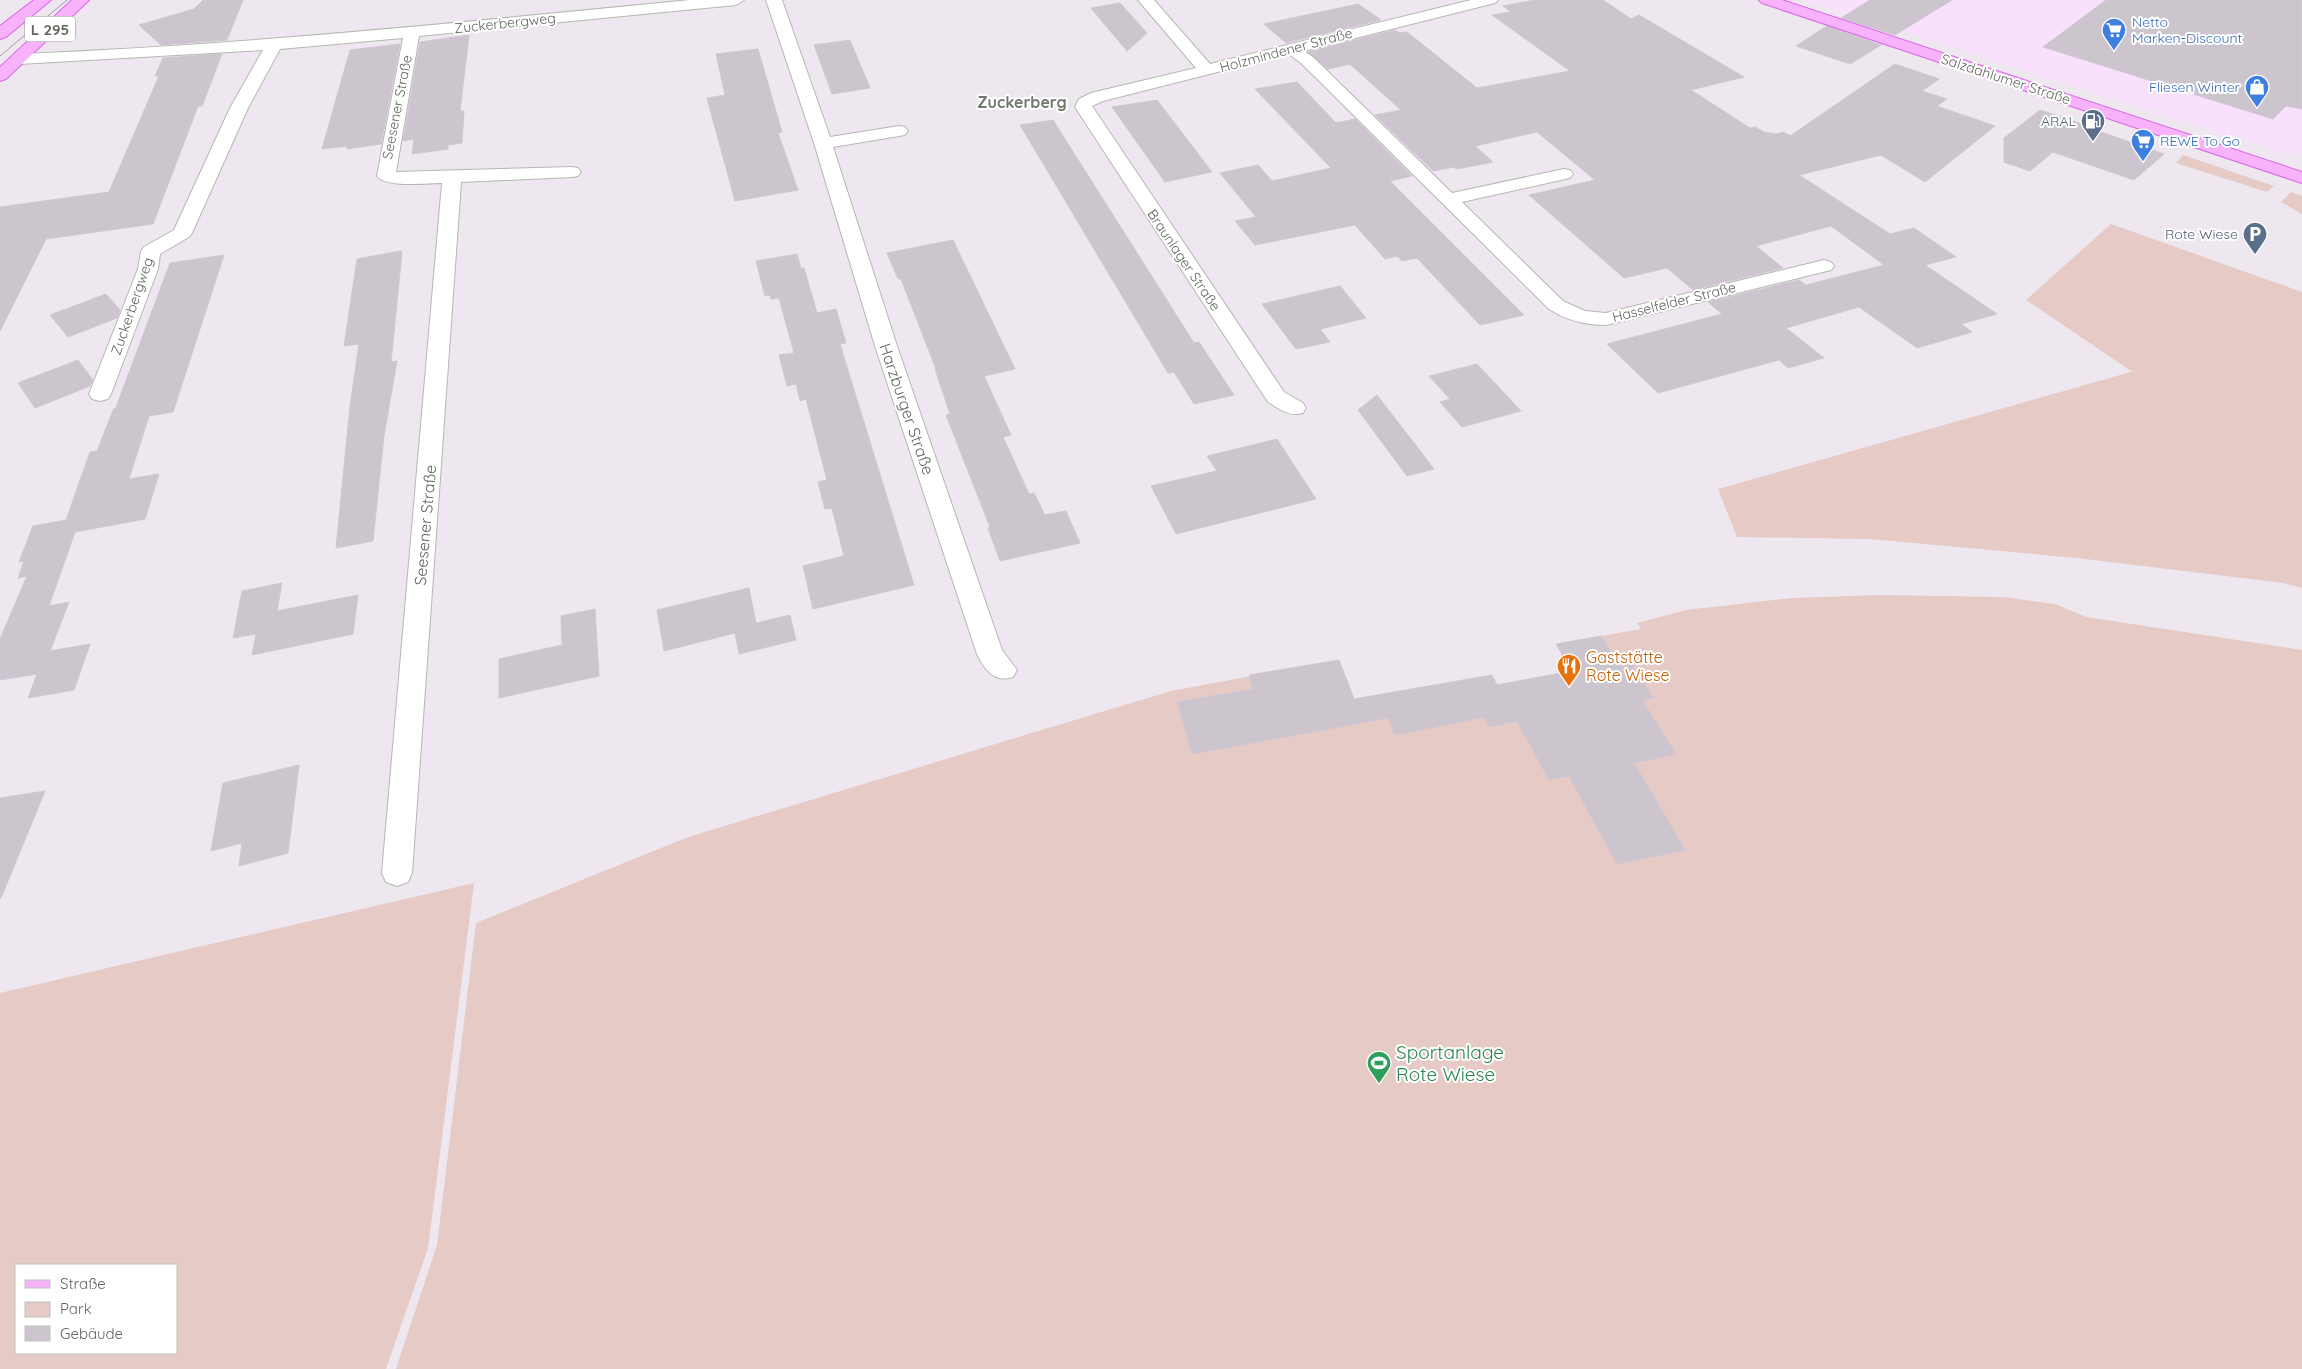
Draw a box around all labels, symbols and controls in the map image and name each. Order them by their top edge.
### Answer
street label: Zuckerbergweg [453,9,557,37]
place label: Netto Marken-Discount [2132,13,2242,47]
road number: L 295 [25,16,75,42]
supermarket icon: Netto Marken-Discount [2101,17,2127,51]
street label: Holzmindener Straße [1218,24,1354,76]
street label: Salzdahlumer Straße [1939,50,2073,108]
street label: Seesener Straße [378,53,416,161]
shop icon: Fliesen Winter [2244,74,2270,108]
place label: Fliesen Winter [2149,78,2241,96]
district label: Zuckerberg [977,92,1067,112]
fuel station icon: ARAL [2080,108,2106,142]
place label: ARAL [2041,112,2077,130]
supermarket icon: REWE To Go [2130,128,2156,162]
place label: REWE To Go [2160,132,2240,150]
street label: Braunlager Straße [1143,206,1225,314]
parking icon: Rote Wiese [2242,221,2268,255]
place label: Rote Wiese [2165,225,2238,243]
street label: Zuckerbergweg [107,255,157,357]
street label: Hasselfelder Straße [1610,278,1738,326]
street label: Harzburger Straße [875,341,939,477]
street label: Seesener Straße [410,464,440,586]
place label: Gaststätte Rote Wiese [1586,647,1670,685]
restaurant icon: Gaststätte Rote Wiese [1556,653,1582,687]
place label: Sportanlage Rote Wiese [1396,1040,1504,1086]
sports icon: Sportanlage Rote Wiese [1366,1050,1392,1084]
legend [15,1264,178,1354]
text: Straße [60,1274,106,1293]
text: Park [60,1299,92,1318]
text: Gebäude [60,1324,123,1343]

